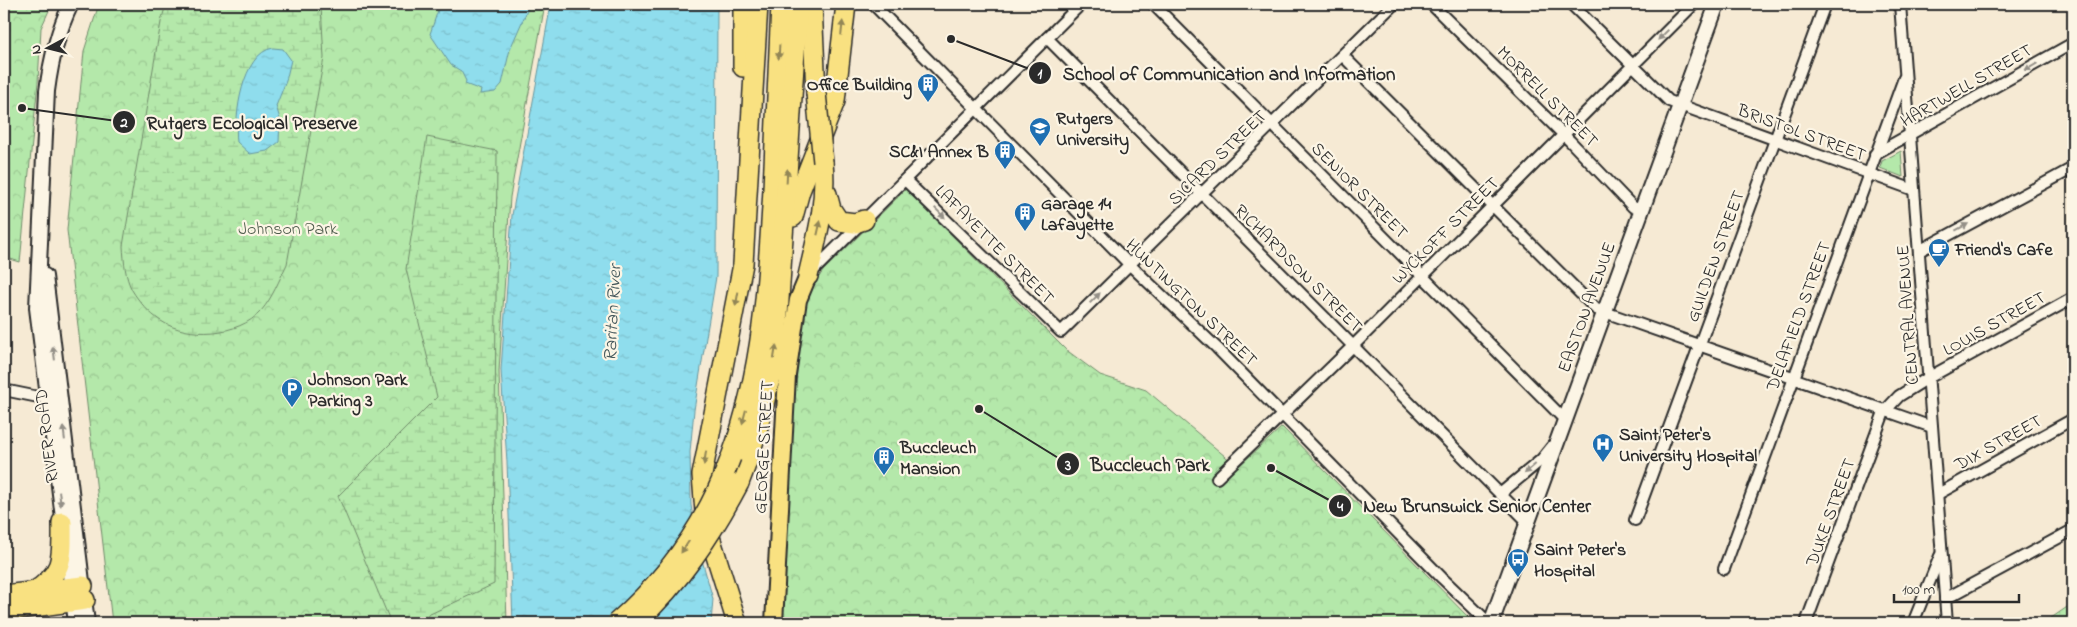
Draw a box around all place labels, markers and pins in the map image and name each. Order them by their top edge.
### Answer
callout: School of Communication and Information [1027,56,1405,90]
building icon: Office Building [916,72,940,103]
place label: Office Building [807,73,912,100]
callout: Rutgers Ecological Preserve [111,105,367,139]
place label: Rutgers University [1056,107,1129,155]
school or university icon: Rutgers University [1028,116,1052,147]
building icon: SC&I Annex B [993,139,1017,170]
place label: SC&I Annex B [889,140,989,166]
place label: Garage 14 Lafayette [1041,192,1115,240]
building icon: Garage 14 Lafayette [1013,201,1037,232]
cafe icon: Friend's Cafe [1927,237,1951,268]
place label: Friend's Cafe [1954,238,2054,264]
place label: Johnson Park Parking 3 [308,368,409,416]
parking icon: Johnson Park Parking 3 [280,377,304,408]
place label: Saint Peter's University Hospital [1619,423,1757,471]
hospital icon: Saint Peter's University Hospital [1591,432,1615,463]
place label: Buccleuch Mansion [899,436,977,483]
building icon: Buccleuch Mansion [872,445,896,476]
callout: Buccleuch Park [1055,447,1220,481]
callout: New Brunswick Senior Center [1328,489,1600,523]
place label: Saint Peter's Hospital [1534,538,1626,585]
bus stop icon: Saint Peter's Hospital [1506,547,1530,578]

